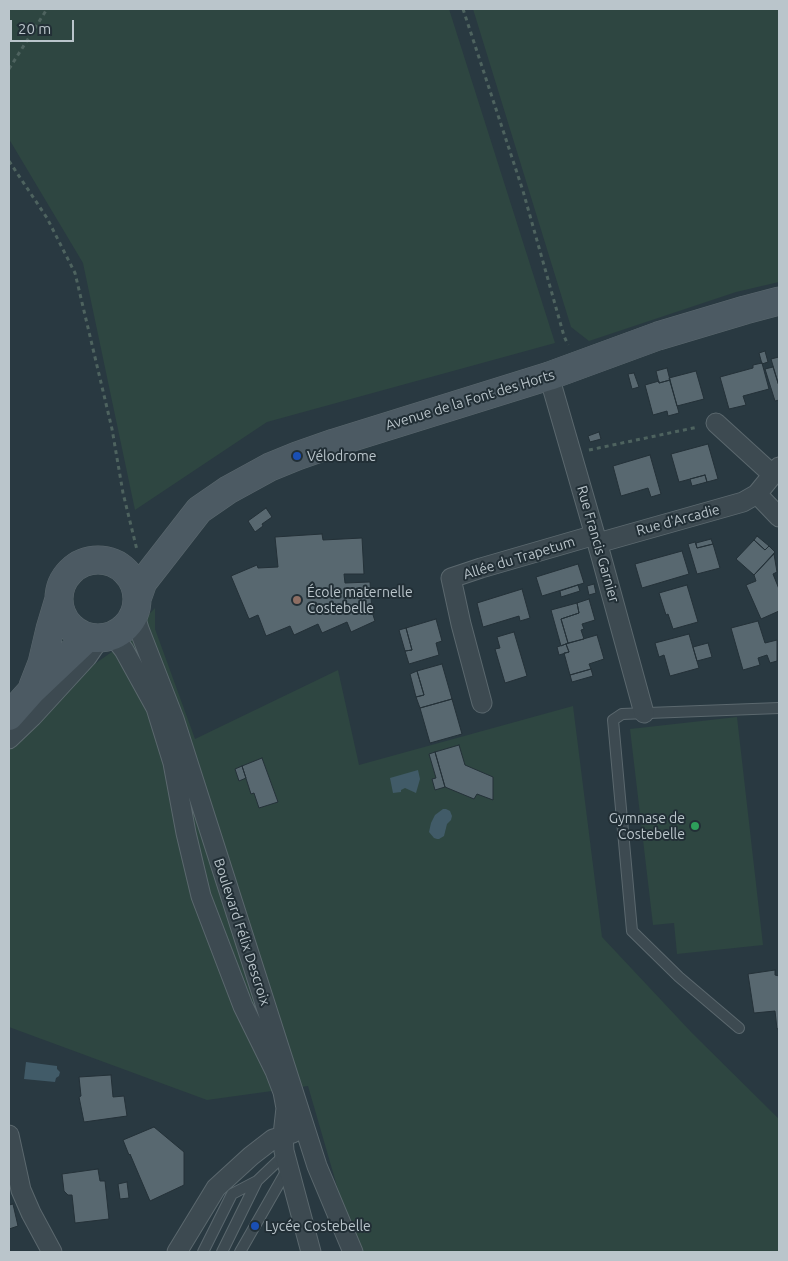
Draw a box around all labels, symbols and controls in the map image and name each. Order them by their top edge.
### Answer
scale bar [12,10,76,42]
text: 20 m [18,20,51,37]
street label: Avenue de la Font des Horts [383,366,557,434]
place label: Vélodrome [307,448,376,464]
marker: Vélodrome [291,450,303,462]
street label: Rue Francis Garnier [573,484,623,604]
street label: Rue d'Arcadie [634,501,722,539]
street label: Allée du Trapetum [461,533,577,583]
place label: École maternelle Costebelle [307,584,413,616]
marker: École maternelle Costebelle [291,594,303,606]
place label: Gymnase de Costebelle [609,810,685,842]
marker: Gymnase de Costebelle [689,820,701,832]
street label: Boulevard Félix Descroix [210,856,274,1008]
place label: Lycée Costebelle [265,1218,371,1234]
marker: Lycée Costebelle [249,1220,261,1232]

